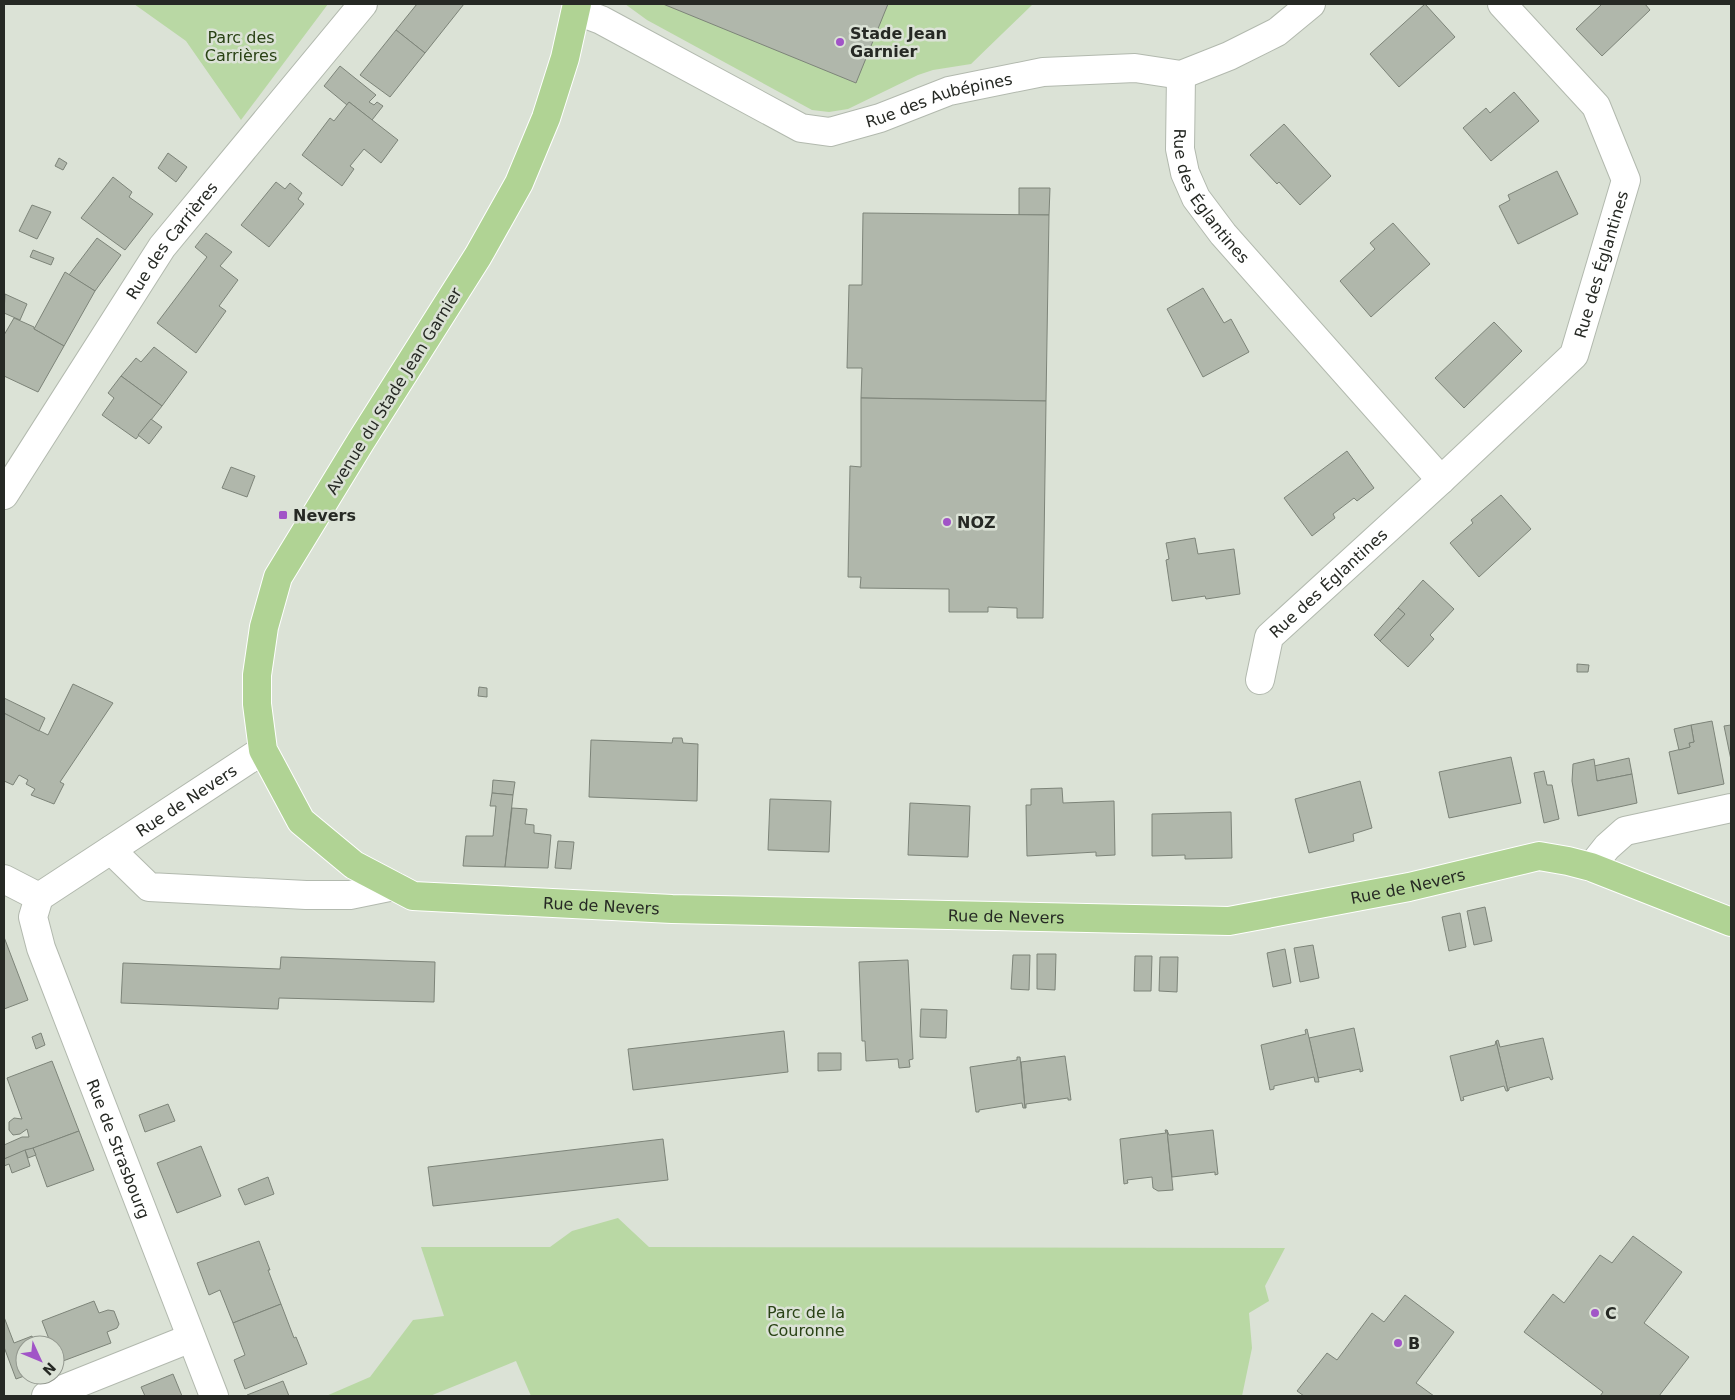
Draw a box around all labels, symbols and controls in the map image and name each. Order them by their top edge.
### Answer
place label: Stade Jean Garnier [850,24,947,61]
park label: Parc des Carrières [205,28,277,65]
marker: Stade Jean Garnier [834,36,846,48]
street label: Rue des Aubépines [863,69,1014,131]
street label: Rue des Églantines [1170,129,1254,267]
street label: Rue des Carrières [122,178,221,303]
street label: Rue des Églantines [1570,188,1632,340]
street label: Avenue du Stade Jean Garnier [322,284,466,498]
place label: Nevers [293,506,356,525]
marker: Nevers [277,509,289,521]
place label: NOZ [957,513,996,532]
marker: NOZ [941,516,953,528]
street label: Rue des Églantines [1265,525,1391,641]
street label: Rue de Nevers [132,761,240,840]
street label: Rue de Nevers [1349,864,1467,907]
street label: Rue de Nevers [543,893,660,918]
street label: Rue de Nevers [948,905,1065,927]
street label: Rue de Strasbourg [83,1076,154,1221]
park label: Parc de la Couronne [767,1303,845,1340]
place label: C [1605,1304,1617,1323]
marker: C [1589,1307,1601,1319]
place label: B [1408,1334,1420,1353]
north arrow [15,1335,65,1385]
marker: B [1392,1337,1404,1349]
text: N [40,1359,59,1379]

